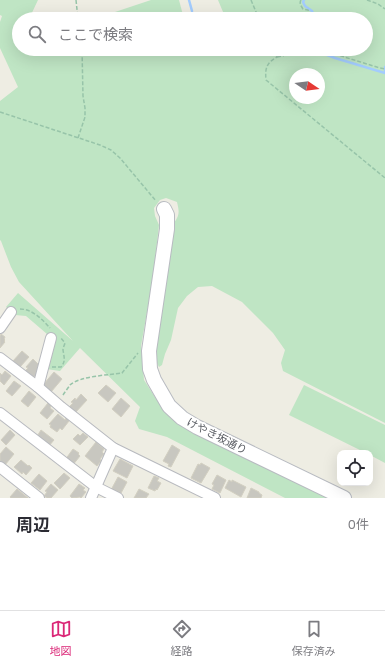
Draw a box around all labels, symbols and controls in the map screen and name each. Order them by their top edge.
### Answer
search box [12,12,373,56]
icon: search [26,23,48,45]
text: ここで検索 [58,24,133,45]
north arrow [289,68,325,104]
street label: けやき坂通り [184,414,250,458]
map controls [337,450,373,486]
button: locate [337,450,373,486]
text: 周辺 [16,513,50,537]
text: 0件 [348,515,369,534]
tab: 地図 [50,618,72,660]
tab: 経路 [171,618,193,660]
tab: 保存済み [292,618,336,660]

